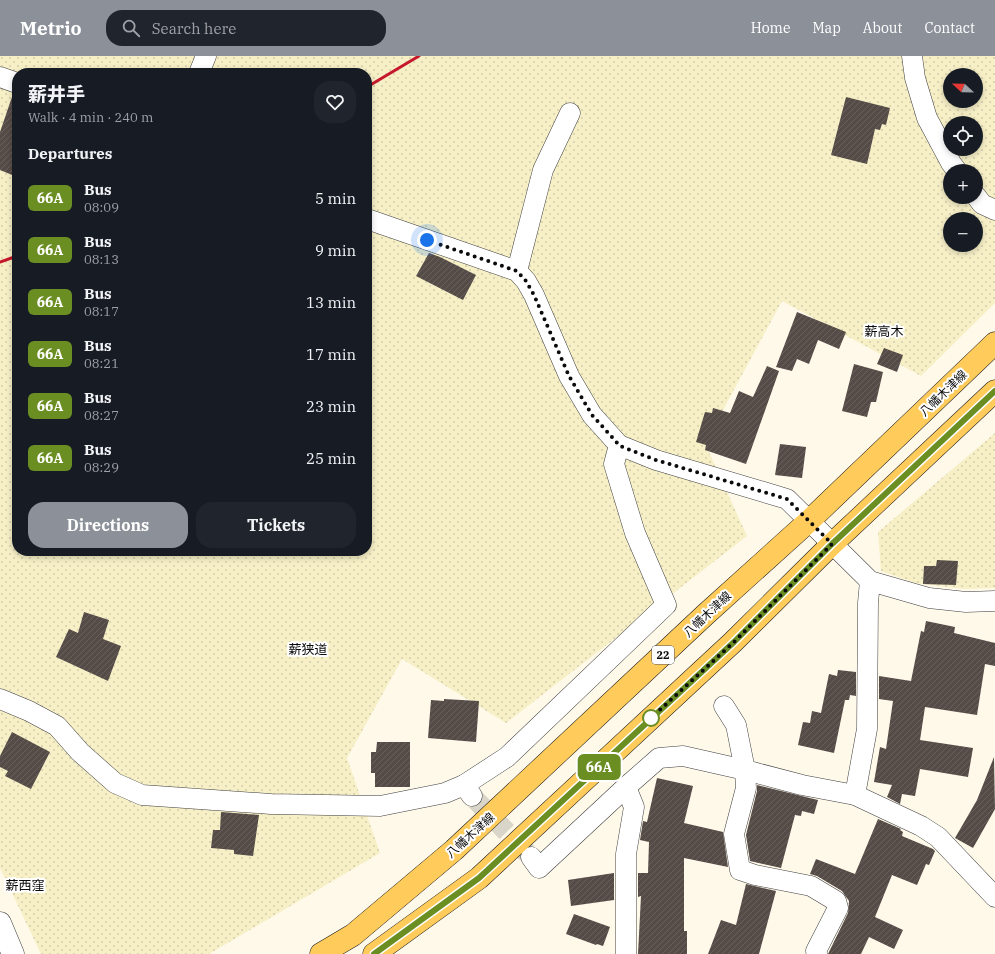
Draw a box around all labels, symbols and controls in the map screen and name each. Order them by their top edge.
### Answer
search box [106,10,386,46]
text: Metrio [20,16,82,40]
icon: search [120,17,142,39]
text: Search here [152,19,236,38]
text: Home [751,19,790,37]
text: Map [812,19,841,37]
text: About [863,19,902,37]
text: Contact [924,19,975,37]
north arrow [943,68,983,108]
map controls [943,68,983,252]
button: heart [314,81,356,123]
text: 薪井手 [28,82,85,106]
text: Walk · 4 min · 240 m [28,109,153,126]
button: locate [943,116,983,156]
text: Departures [28,144,112,163]
button: + [943,164,983,204]
text: Bus [84,180,112,199]
text: 66A [37,189,63,207]
text: 5 min [315,189,356,208]
text: 08:09 [84,199,119,216]
button: − [943,212,983,252]
your location [417,230,437,250]
text: Bus [84,232,112,251]
text: 66A [37,241,63,259]
text: 9 min [315,241,356,260]
text: 08:13 [84,251,119,268]
text: Bus [84,284,112,303]
text: 66A [37,293,63,311]
text: 13 min [306,293,356,312]
text: 08:17 [84,303,119,320]
district label: 薪高木 [864,323,904,340]
text: Bus [84,336,112,355]
text: 66A [37,345,63,363]
text: 17 min [306,345,356,364]
text: 08:21 [84,355,119,372]
street label: 八幡木津線 [916,367,970,419]
text: Bus [84,388,112,407]
text: 66A [37,397,63,415]
text: 23 min [306,397,356,416]
text: 08:27 [84,407,119,424]
text: Bus [84,440,112,459]
text: 66A [37,449,63,467]
text: 25 min [306,449,356,468]
text: 08:29 [84,459,119,476]
button: Directions [28,502,188,548]
button: Tickets [196,502,356,548]
street label: 八幡木津線 [680,588,734,640]
district label: 薪狭道 [288,641,328,658]
road number: 22 [652,646,674,664]
unlabelled marker [642,709,660,727]
line badge: 66A [576,754,622,780]
text: 66A [586,758,612,776]
street label: 八幡木津線 [443,809,497,861]
district label: 薪西窪 [5,877,45,894]

